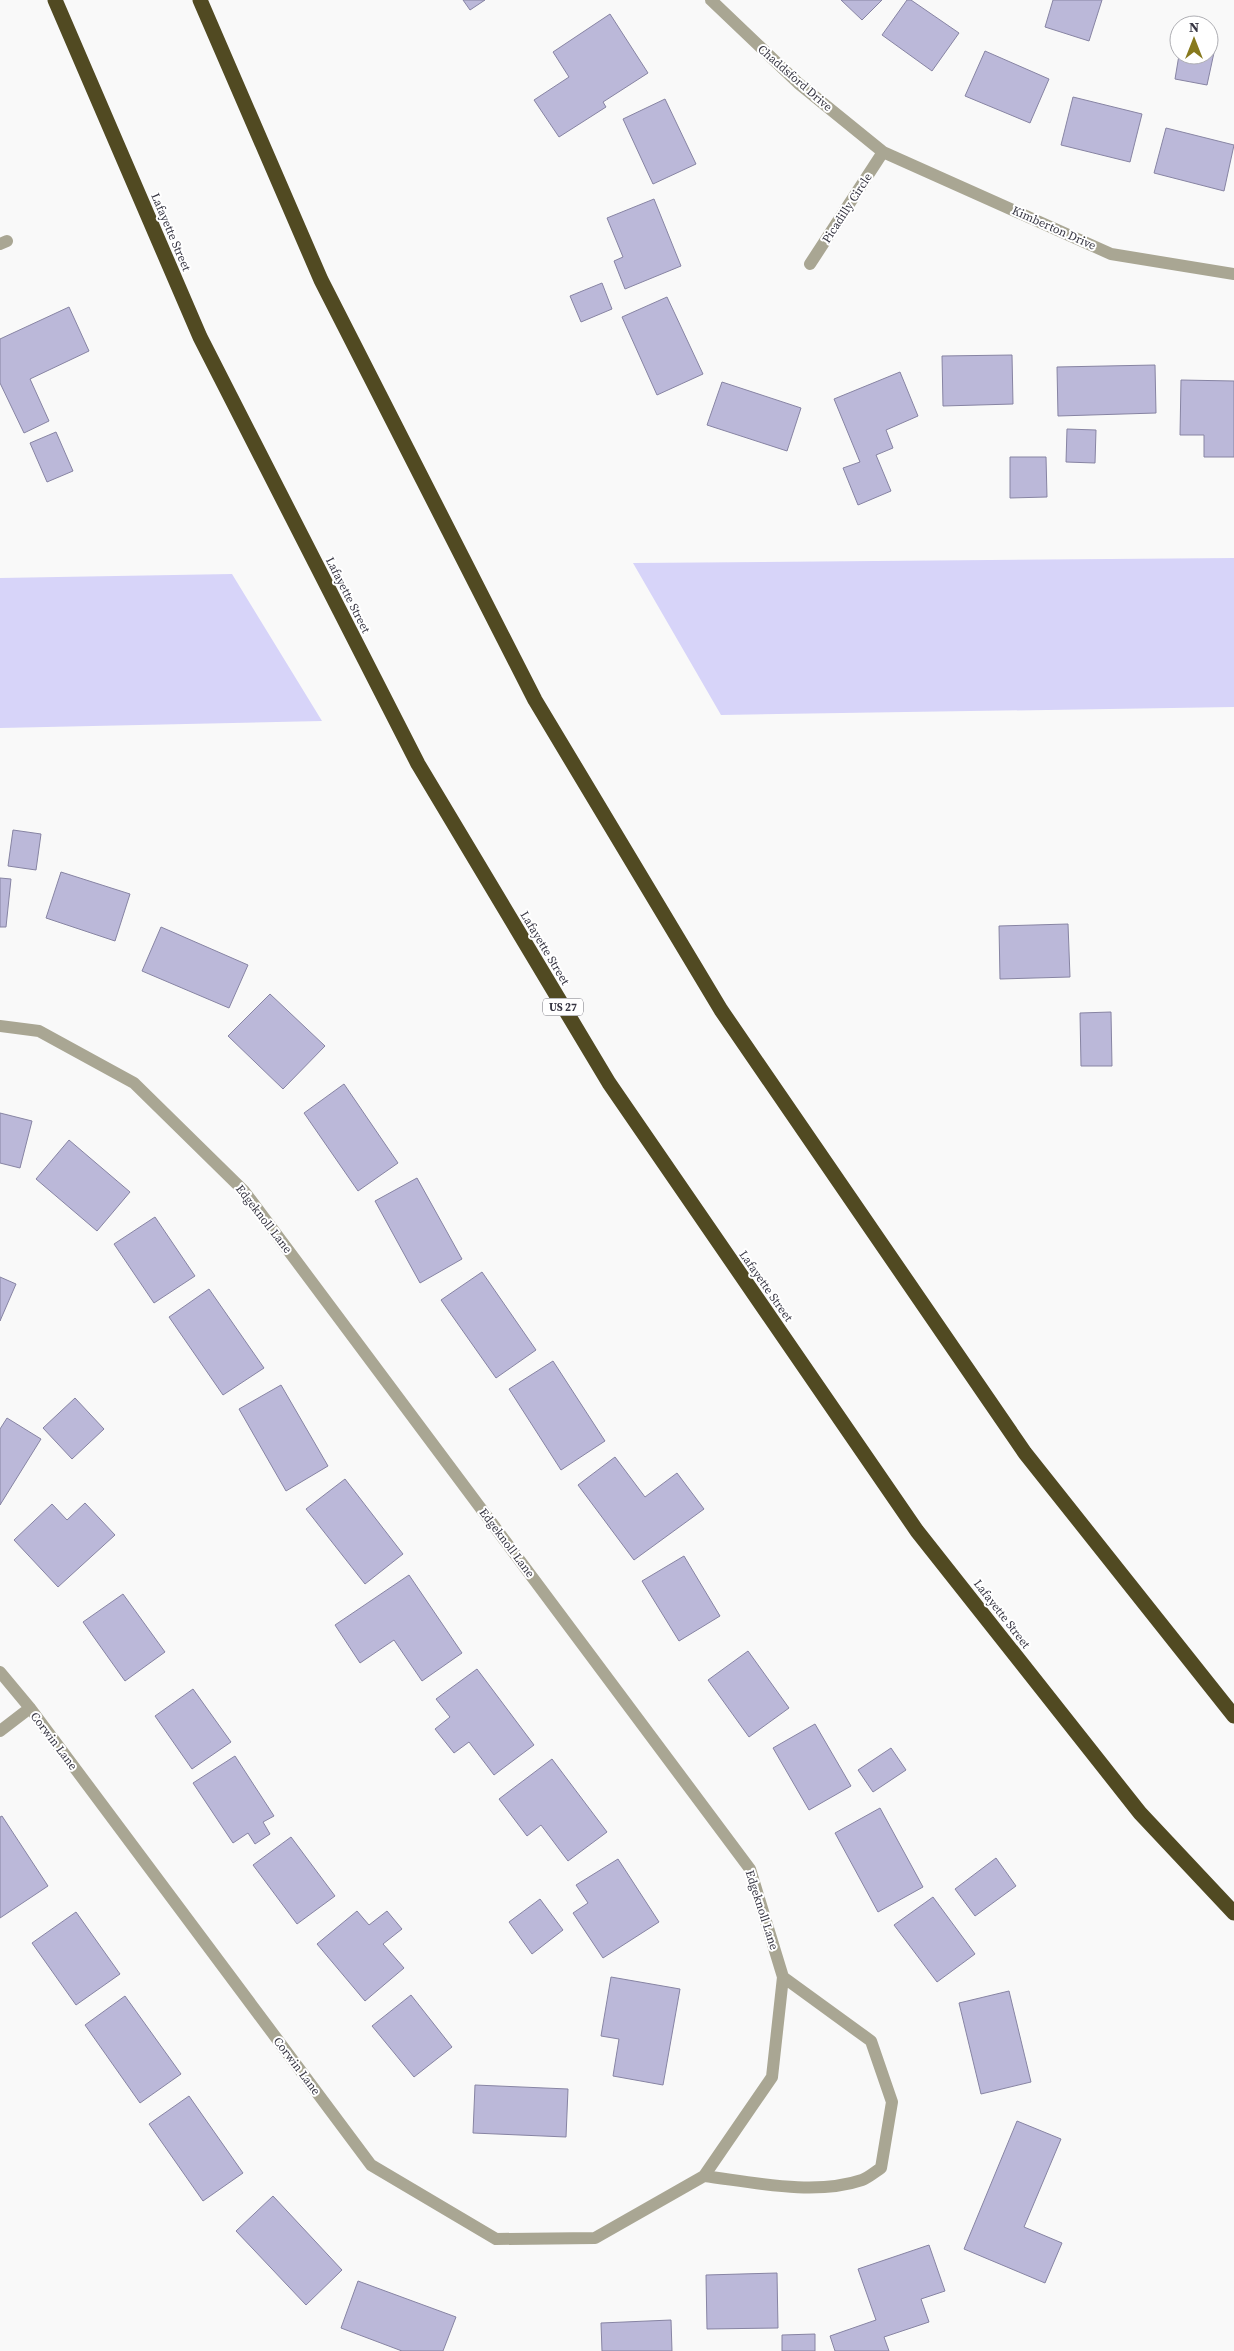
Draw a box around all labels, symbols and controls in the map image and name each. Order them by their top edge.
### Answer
north arrow [1169,15,1219,65]
text: N [1189,17,1199,37]
street label: Chaddsford Drive [754,41,836,115]
street label: Picadilly Circle [818,170,876,246]
street label: Lafayette Street [147,191,195,274]
street label: Kimberton Drive [1010,202,1098,254]
street label: Lafayette Street [322,554,374,636]
street label: Lafayette Street [517,908,573,988]
road number: US 27 [543,999,583,1016]
street label: Edgeknoll Lane [232,1181,296,1257]
street label: Lafayette Street [736,1247,797,1325]
street label: Edgeknoll Lane [476,1505,538,1581]
street label: Lafayette Street [970,1576,1034,1652]
street label: Corwin Lane [27,1709,81,1773]
street label: Edgeknoll Lane [742,1868,782,1952]
street label: Corwin Lane [270,2034,324,2098]

